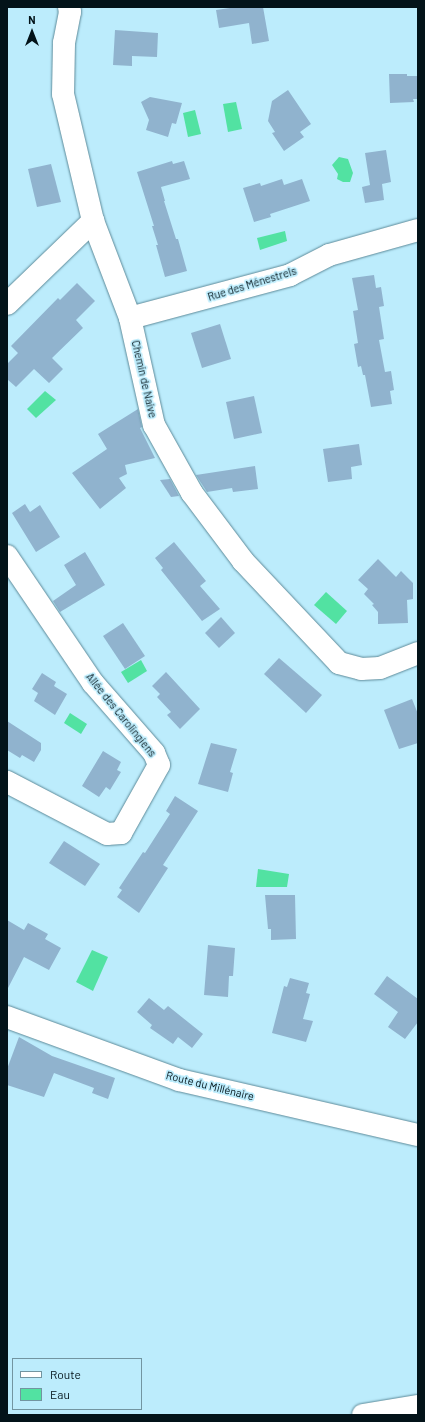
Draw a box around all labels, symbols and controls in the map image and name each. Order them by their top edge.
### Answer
north arrow [12,12,52,52]
text: N [28,13,36,26]
street label: Rue des Ménestrels [206,264,298,304]
street label: Chemin de Naive [129,339,159,419]
street label: Allée des Carolingiens [83,670,159,760]
street label: Route du Millénaire [165,1069,255,1103]
legend [12,1358,142,1410]
text: Route [50,1367,81,1381]
text: Eau [50,1387,70,1401]

